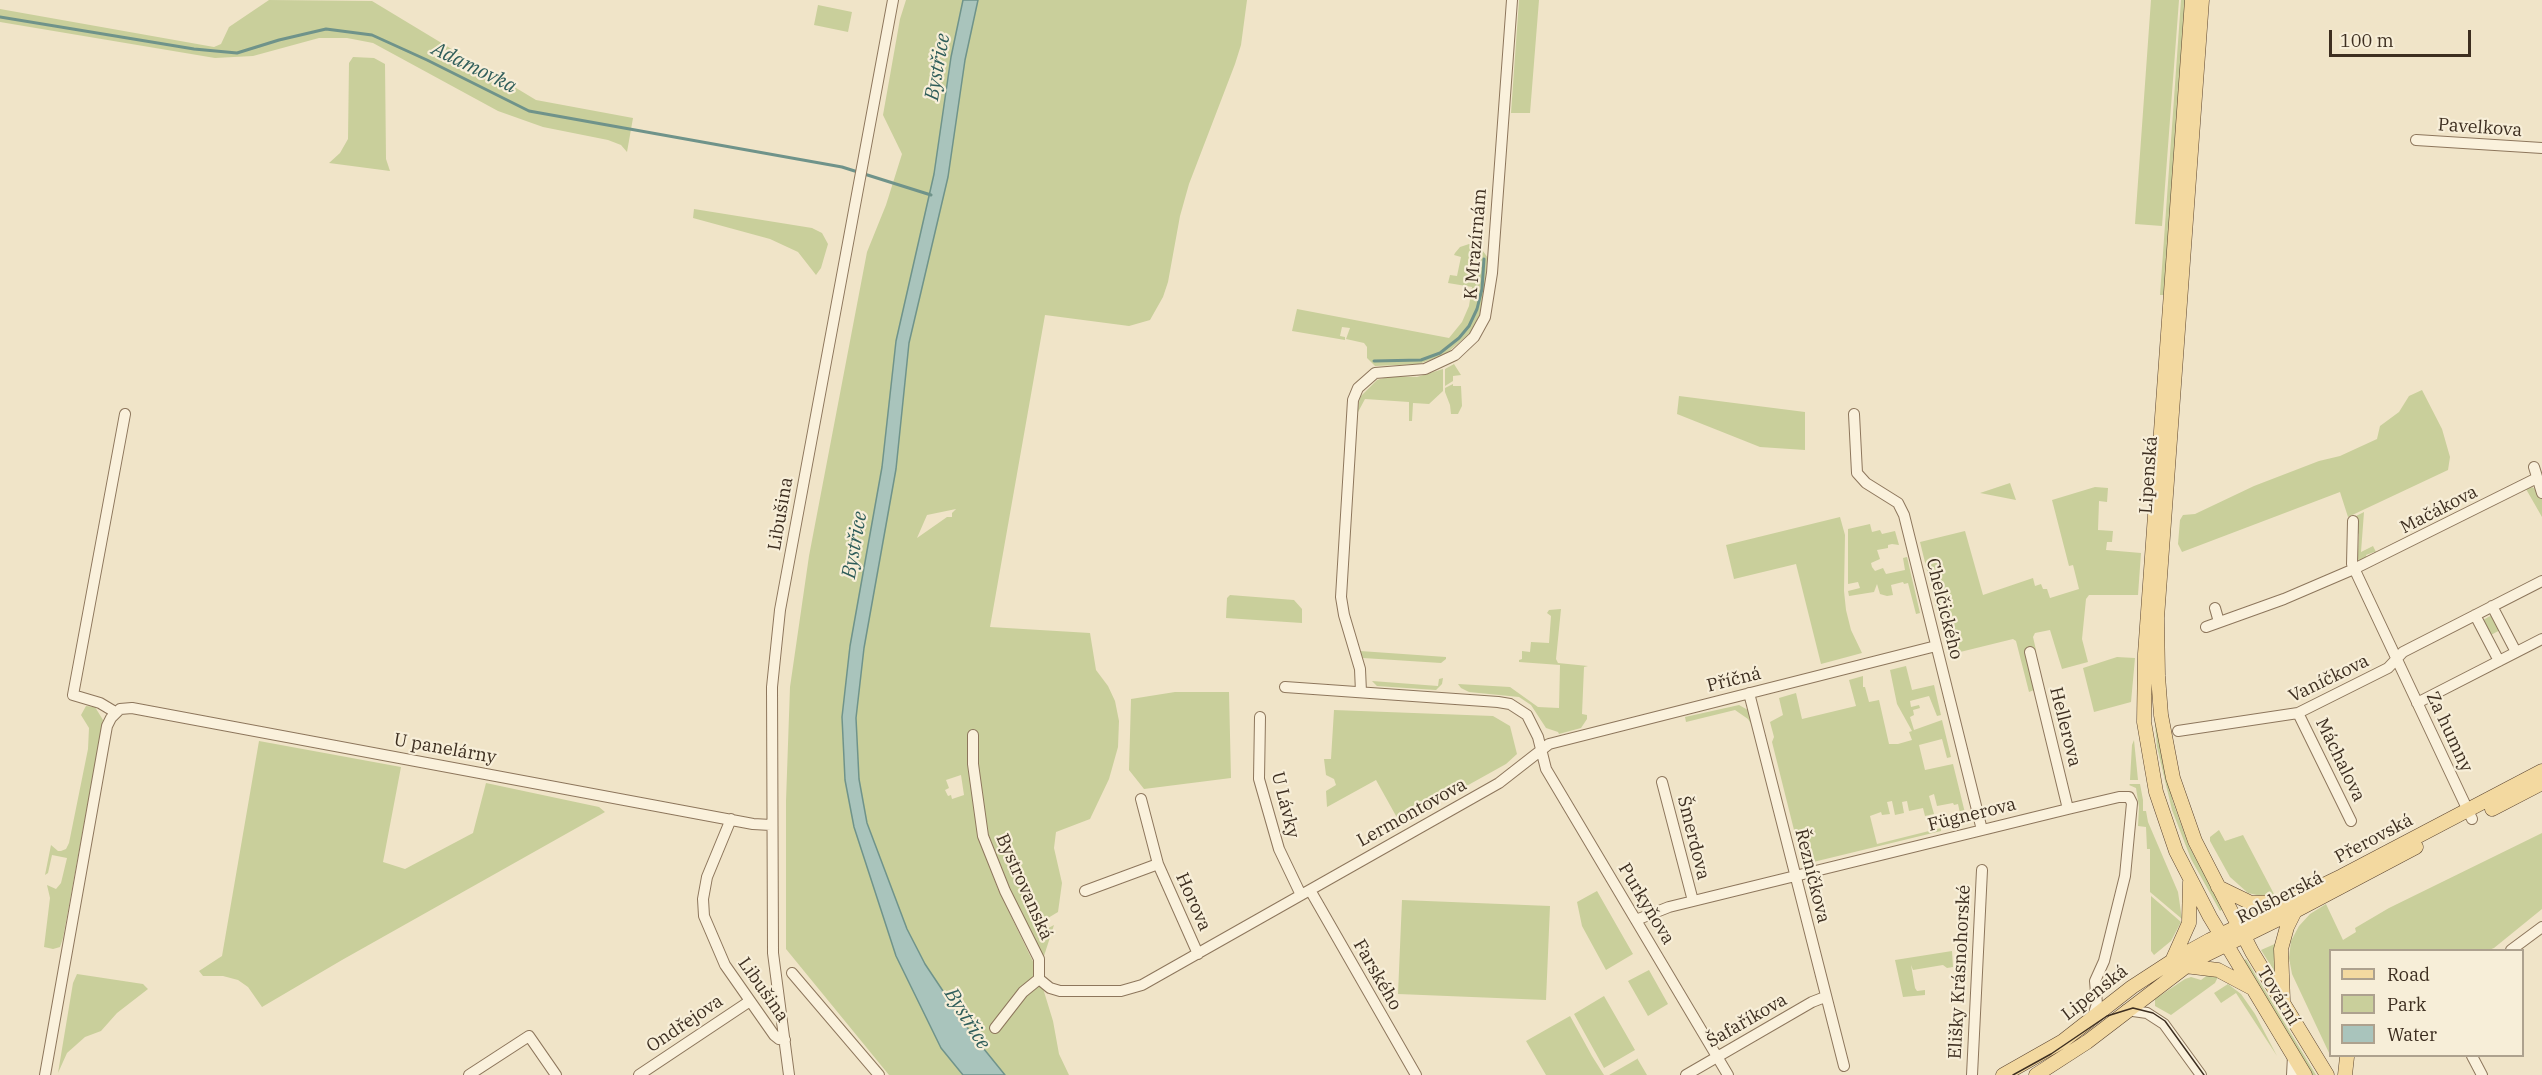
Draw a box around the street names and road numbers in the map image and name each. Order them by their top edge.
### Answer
street label: Pavelkova [2437,114,2523,142]
street label: K Mrazírnám [1460,187,1492,301]
street label: Lipenská [2136,435,2162,515]
street label: Libušina [764,476,798,552]
street label: Mačákova [2397,481,2481,539]
street label: Chelčického [1921,556,1967,662]
street label: Vaníčkova [2285,650,2373,708]
street label: Příčná [1705,663,1763,697]
street label: Hellerova [2045,685,2085,769]
street label: Za humny [2421,689,2477,775]
street label: Máchalova [2310,715,2370,805]
street label: U panelárny [392,729,498,769]
street label: U Lávky [1266,770,1304,840]
street label: Lermontovova [1353,774,1471,852]
street label: Šmerdova [1672,794,1714,882]
street label: Fügnerova [1926,794,2018,836]
street label: Přerovská [2331,809,2417,869]
street label: Řezníčkova [1790,827,1834,925]
street label: Bystrovanská [991,830,1057,944]
street label: Purkyňova [1613,859,1679,949]
street label: Rolsberská [2233,867,2327,929]
street label: Horova [1171,870,1215,934]
street label: Elišky Krásnohorské [1945,884,1975,1060]
street label: Farského [1348,936,1406,1014]
street label: Libušina [733,953,793,1027]
street label: Lipenská [2058,961,2132,1025]
street label: Tovární [2252,962,2304,1030]
street label: Šafaříkova [1703,989,1791,1053]
street label: Ondřejova [643,991,727,1057]

